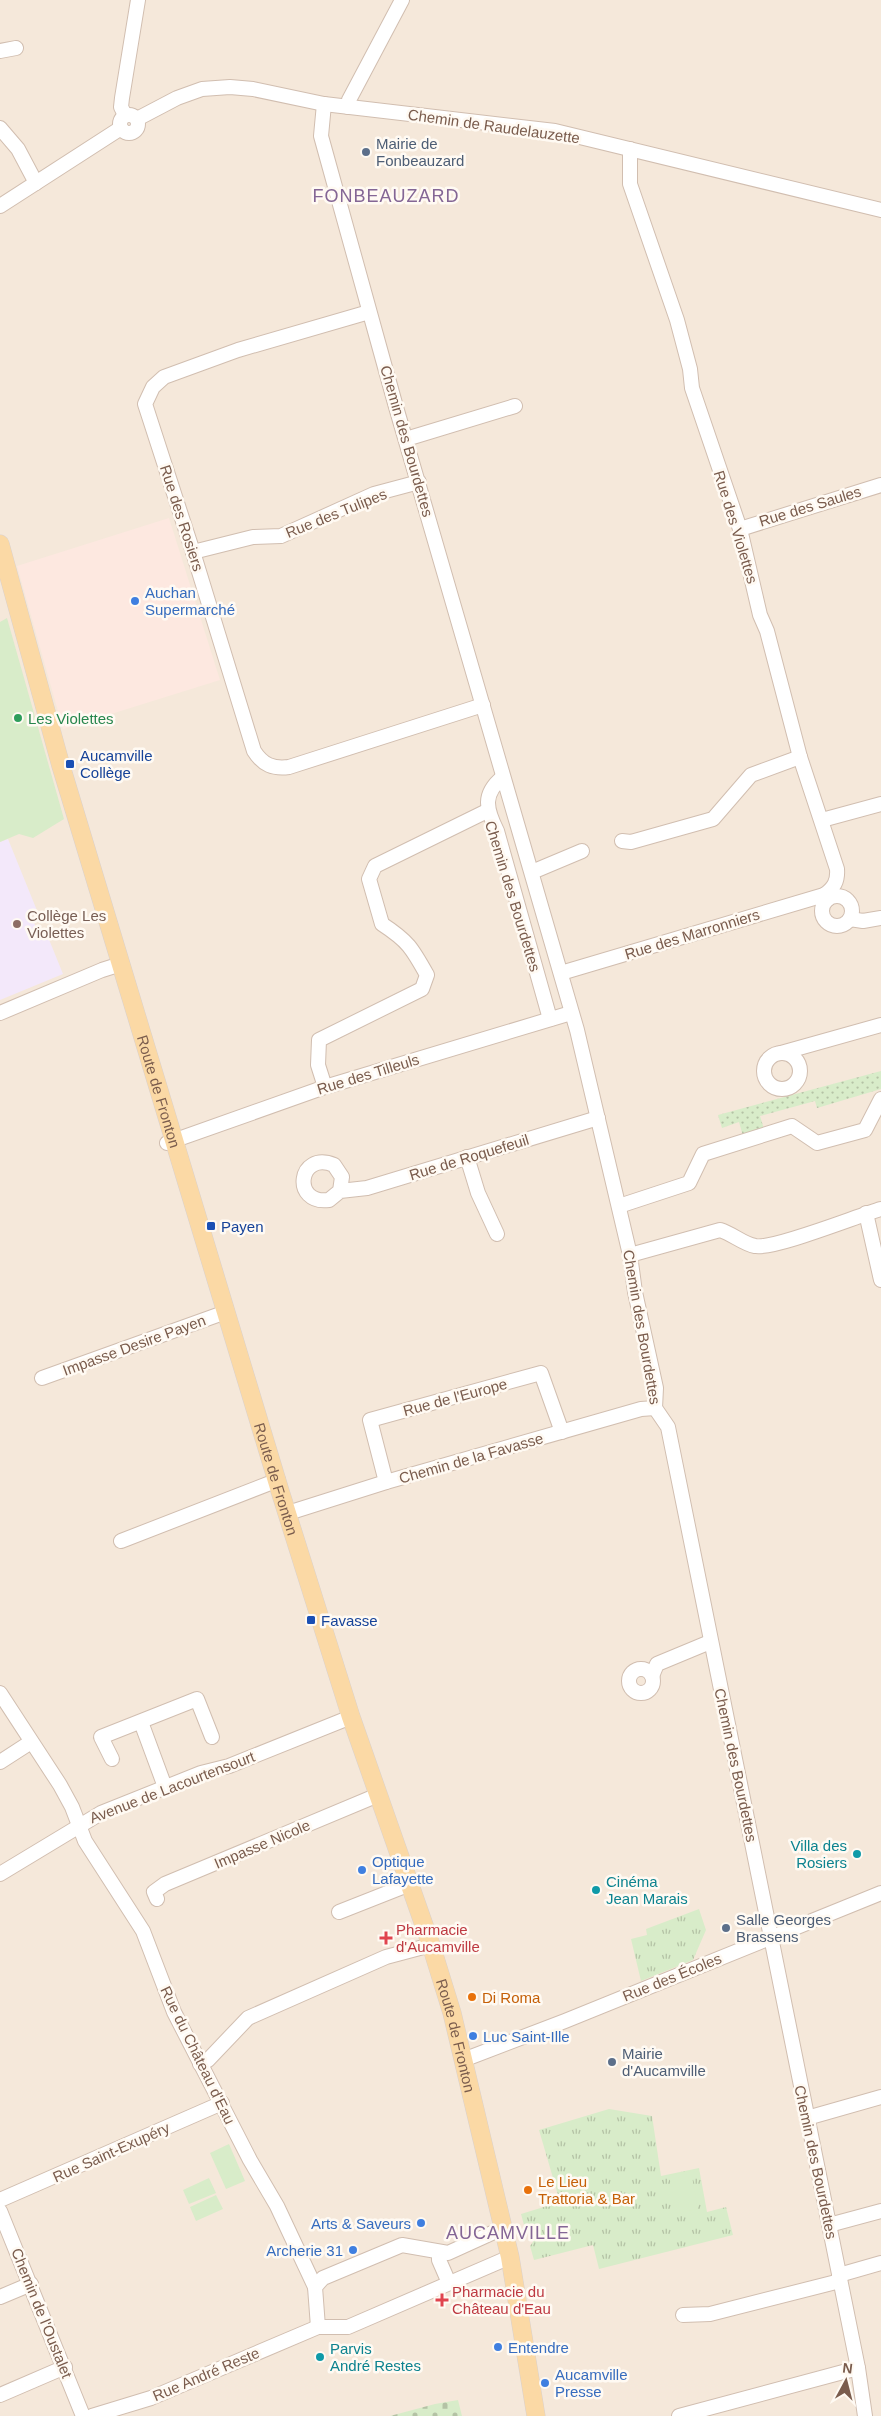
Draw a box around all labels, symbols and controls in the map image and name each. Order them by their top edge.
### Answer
street label: Chemin de Raudelauzette [407,106,581,146]
place label: Mairie de Fonbeauzard [376,135,464,169]
marker: Mairie de Fonbeauzard [360,146,372,158]
district label: FONBEAUZARD [312,186,460,206]
street label: Chemin des Bourdettes [377,363,437,519]
street label: Rue des Rosiers [157,463,207,573]
street label: Rue des Violettes [711,468,761,586]
street label: Rue des Saules [757,482,863,530]
street label: Rue des Tulipes [283,485,389,541]
place label: Auchan Supermarché [145,584,235,618]
marker: Auchan Supermarché [129,595,141,607]
place label: Les Violettes [28,710,114,727]
marker: Les Violettes [12,712,24,724]
place label: Aucamville Collège [80,747,153,781]
marker: Aucamville Collège [64,758,76,770]
street label: Chemin des Bourdettes [482,819,544,973]
street label: Rue des Marronniers [623,905,761,963]
place label: Collège Les Violettes [27,907,106,941]
marker: Collège Les Violettes [11,918,23,930]
street label: Route de Fronton [134,1033,184,1150]
street label: Rue des Tilleuls [315,1050,421,1098]
street label: Rue de Roquefeuil [407,1131,531,1183]
place label: Payen [221,1218,264,1235]
marker: Payen [205,1220,217,1232]
street label: Chemin des Bourdettes [620,1248,664,1406]
street label: Impasse Desire Payen [60,1311,208,1379]
street label: Rue de l'Europe [401,1375,509,1419]
street label: Route de Fronton [251,1421,302,1537]
street label: Chemin de la Favasse [397,1429,545,1487]
place label: Favasse [321,1612,378,1629]
marker: Favasse [305,1614,317,1626]
street label: Chemin des Bourdettes [711,1687,761,1843]
street label: Avenue de Lacourtensourt [87,1747,258,1826]
street label: Impasse Nicole [211,1816,313,1872]
place label: Villa des Rosiers [791,1837,847,1871]
marker: Villa des Rosiers [851,1848,863,1860]
place label: Optique Lafayette [372,1853,434,1887]
marker: Optique Lafayette [356,1864,368,1876]
place label: Cinéma Jean Marais [606,1873,688,1907]
marker: Cinéma Jean Marais [590,1884,602,1896]
place label: Salle Georges Brassens [736,1911,831,1945]
place label: Pharmacie d'Aucamville [396,1921,480,1955]
marker: Salle Georges Brassens [720,1922,732,1934]
marker: Pharmacie d'Aucamville [380,1932,392,1944]
street label: Rue des Écoles [620,1949,724,2005]
street label: Route de Fronton [433,1976,479,2094]
street label: Rue du Château d'Eau [157,1983,239,2127]
place label: Di Roma [482,1989,541,2006]
marker: Di Roma [466,1991,478,2003]
place label: Luc Saint-Ille [483,2028,570,2045]
marker: Luc Saint-Ille [467,2030,479,2042]
place label: Mairie d'Aucamville [622,2045,706,2079]
marker: Mairie d'Aucamville [606,2056,618,2068]
street label: Chemin des Bourdettes [791,2084,841,2240]
street label: Rue Saint-Exupéry [50,2118,172,2185]
place label: Le Lieu Trattoria & Bar [538,2173,635,2207]
marker: Le Lieu Trattoria & Bar [522,2184,534,2196]
place label: Arts & Saveurs [311,2215,411,2232]
marker: Arts & Saveurs [415,2217,427,2229]
district label: AUCAMVILLE [446,2223,570,2243]
place label: Archerie 31 [266,2242,343,2259]
marker: Archerie 31 [347,2244,359,2256]
street label: Chemin de l'Oustalet [8,2245,76,2381]
place label: Pharmacie du Château d'Eau [452,2283,551,2317]
marker: Pharmacie du Château d'Eau [436,2294,448,2306]
place label: Entendre [508,2339,569,2356]
place label: Parvis André Restes [330,2340,421,2374]
marker: Entendre [492,2341,504,2353]
street label: Rue André Reste [150,2344,262,2404]
marker: Parvis André Restes [314,2351,326,2363]
north arrow [821,2356,871,2406]
text: N [842,2360,854,2377]
place label: Aucamville Presse [555,2366,628,2400]
marker: Aucamville Presse [539,2377,551,2389]

